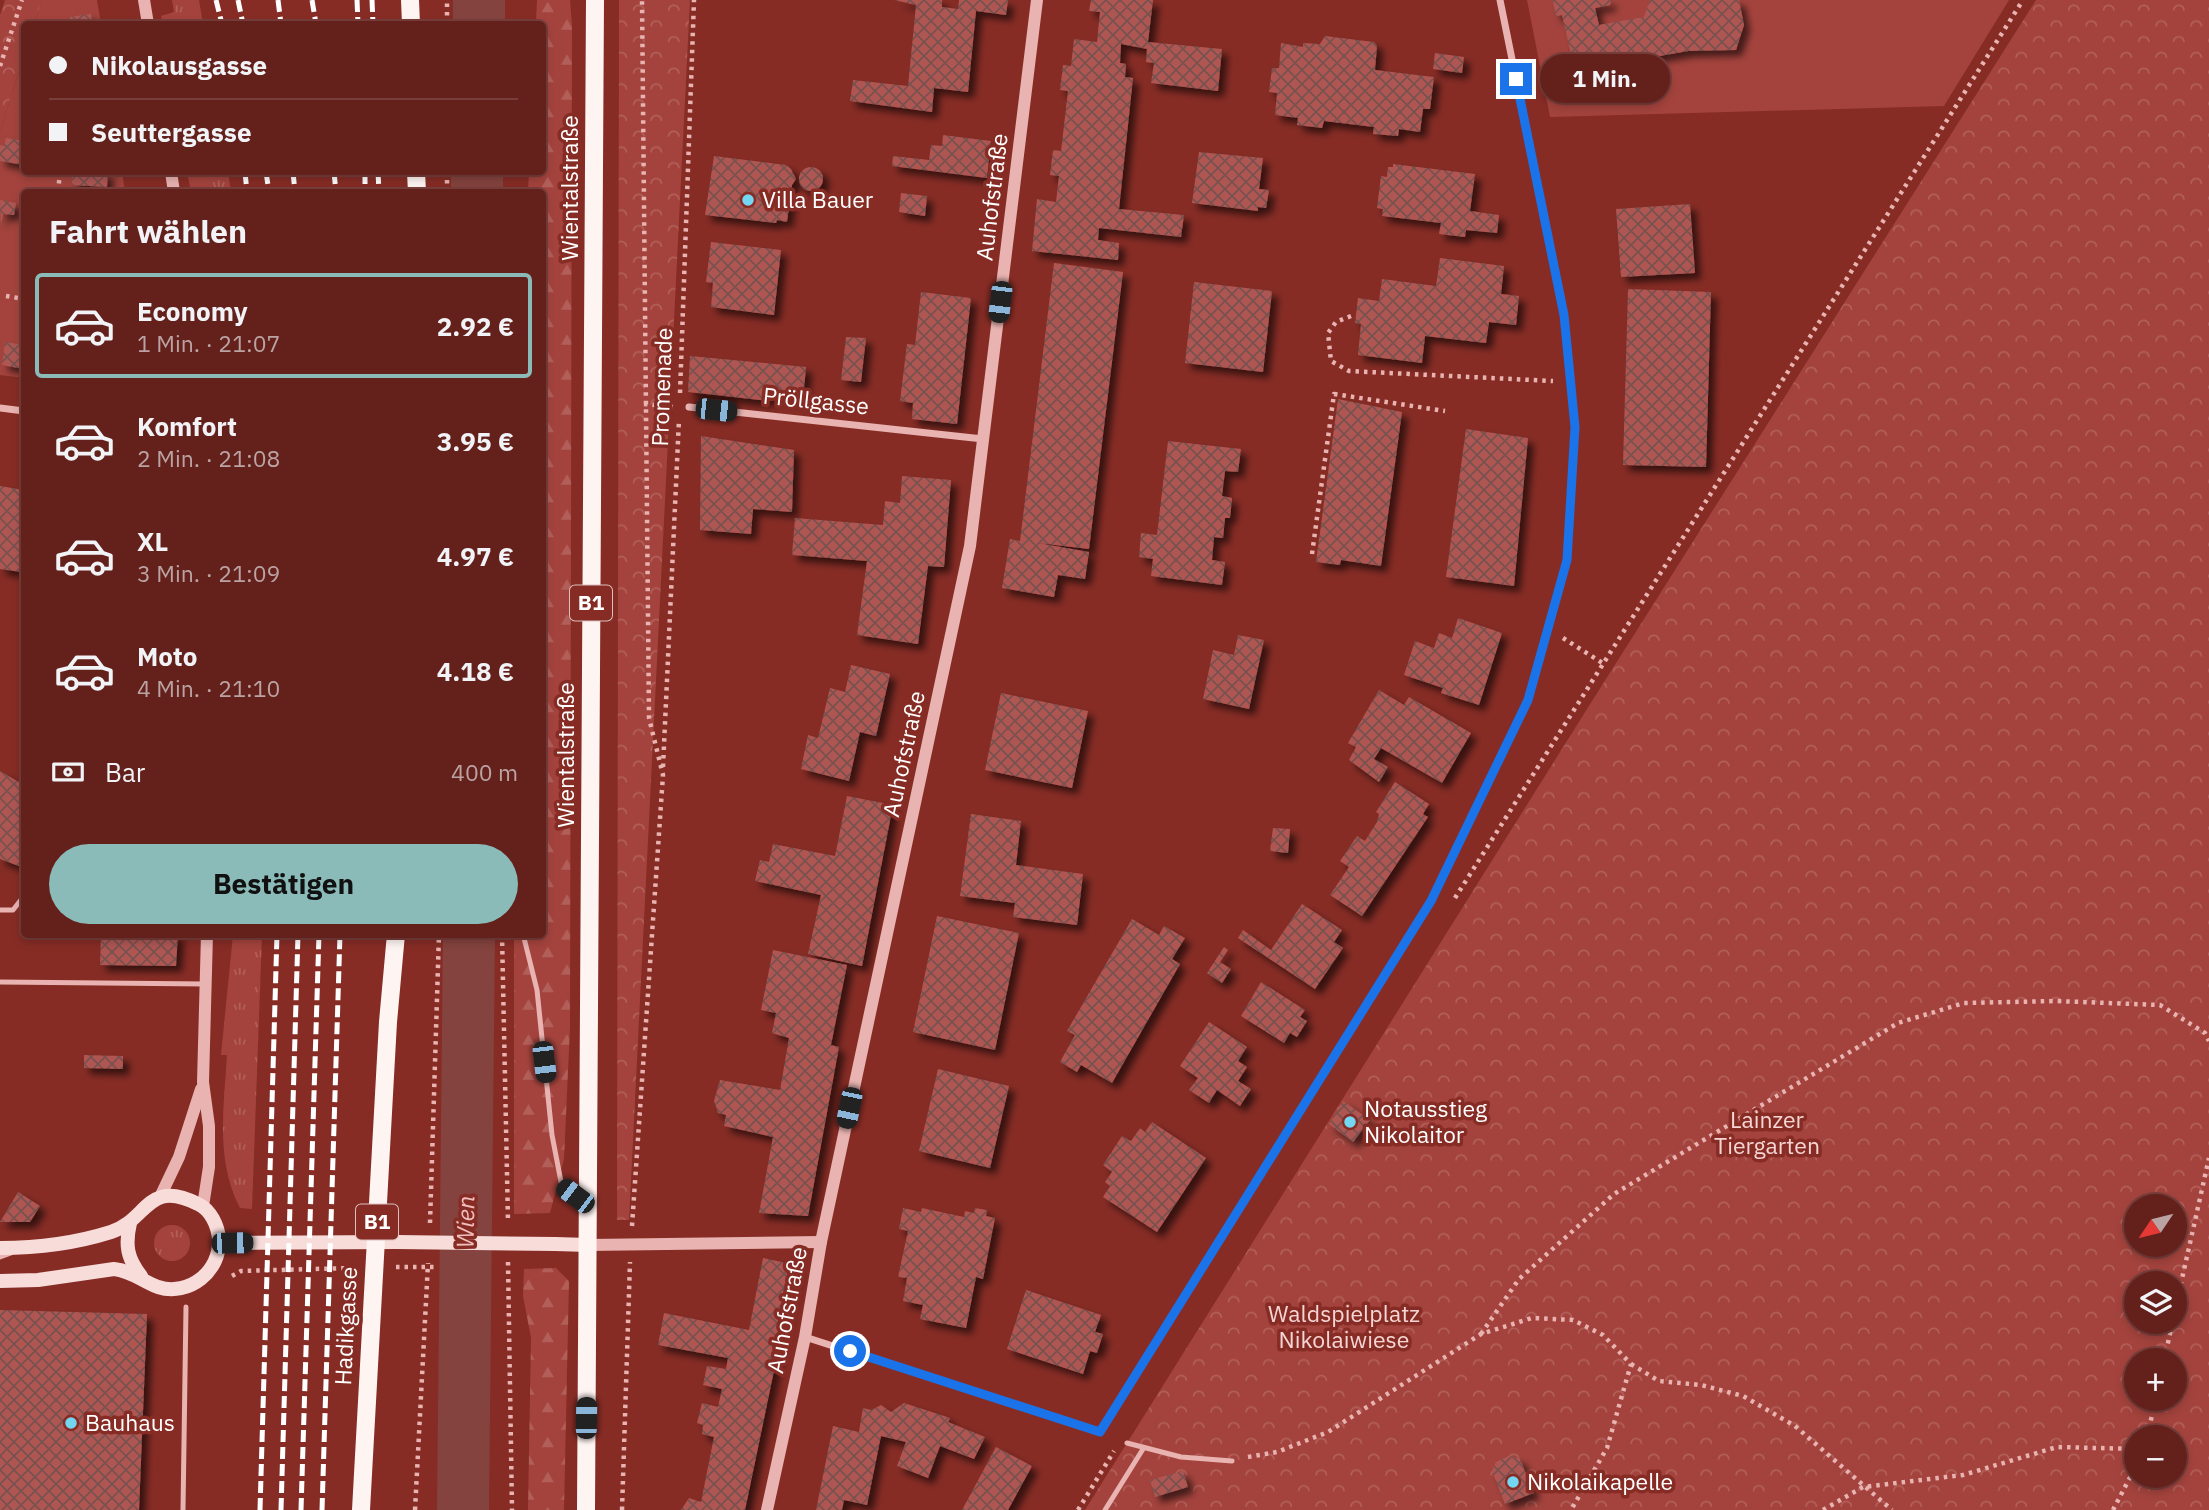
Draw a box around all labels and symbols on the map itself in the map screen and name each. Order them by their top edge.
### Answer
callout: 1 Min. [1540,55,1670,104]
route end [1500,63,1532,95]
street label: Wientalstraße [554,115,584,261]
street label: Auhofstraße [968,131,1014,262]
place label: Villa Bauer [762,184,874,214]
marker: Villa Bauer [740,192,756,208]
car [988,280,1013,324]
street label: Promenade [644,327,678,447]
street label: Pröllgasse [762,380,871,420]
car [695,397,738,423]
road number: B1 [570,586,612,620]
street label: Wientalstraße [550,682,580,828]
street label: Auhofstraße [875,688,931,820]
car [532,1040,557,1084]
car [835,1085,864,1131]
place label: Notausstieg Nikolaitor [1364,1093,1487,1149]
park label: Lainzer Tiergarten [1714,1104,1820,1160]
marker: Notausstieg Nikolaitor [1342,1114,1358,1130]
car [552,1175,599,1217]
north arrow [2124,1194,2188,1256]
water label: Wien [449,1195,481,1249]
road number: B1 [356,1204,398,1240]
car [211,1232,254,1254]
street label: Auhofstraße [759,1244,813,1376]
street label: Hadikgasse [327,1266,363,1386]
park label: Waldspielplatz Nikolaiwiese [1268,1298,1420,1354]
route start [834,1335,866,1367]
car [576,1397,597,1439]
place label: Bauhaus [85,1407,175,1437]
marker: Bauhaus [63,1415,79,1431]
place label: Nikolaikapelle [1527,1466,1673,1496]
marker: Nikolaikapelle [1505,1474,1521,1490]

